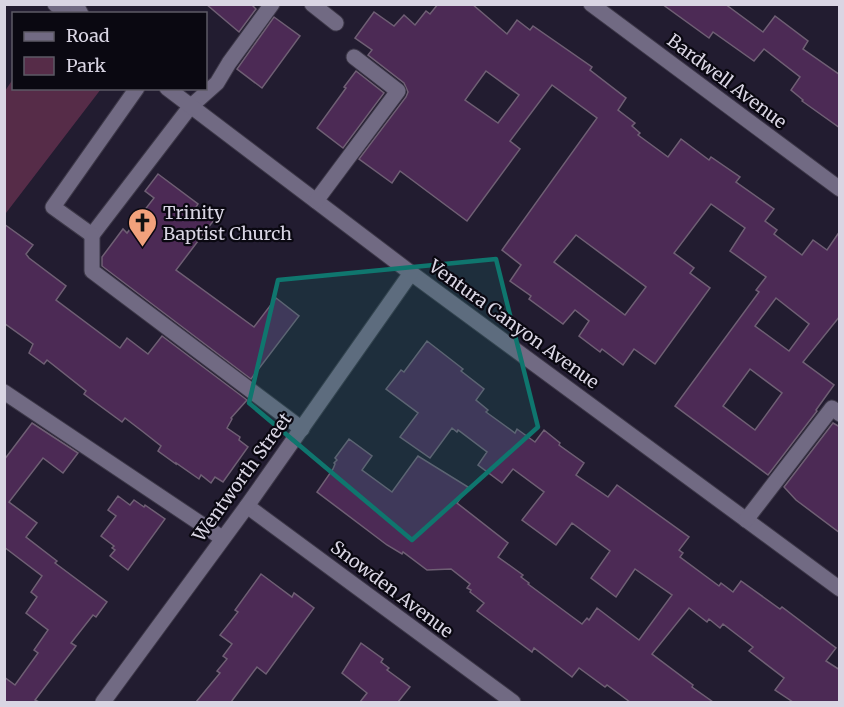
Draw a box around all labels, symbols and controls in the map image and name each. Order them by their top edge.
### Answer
legend [12,12,207,90]
text: Road [66,24,110,47]
street label: Bardwell Avenue [663,29,791,133]
text: Park [66,54,107,77]
place label: Trinity Baptist Church [163,201,292,245]
church icon: Trinity Baptist Church [126,206,158,248]
street label: Ventura Canyon Avenue [423,254,604,394]
street label: Wentworth Street [187,408,296,547]
street label: Snowden Avenue [326,535,458,643]

